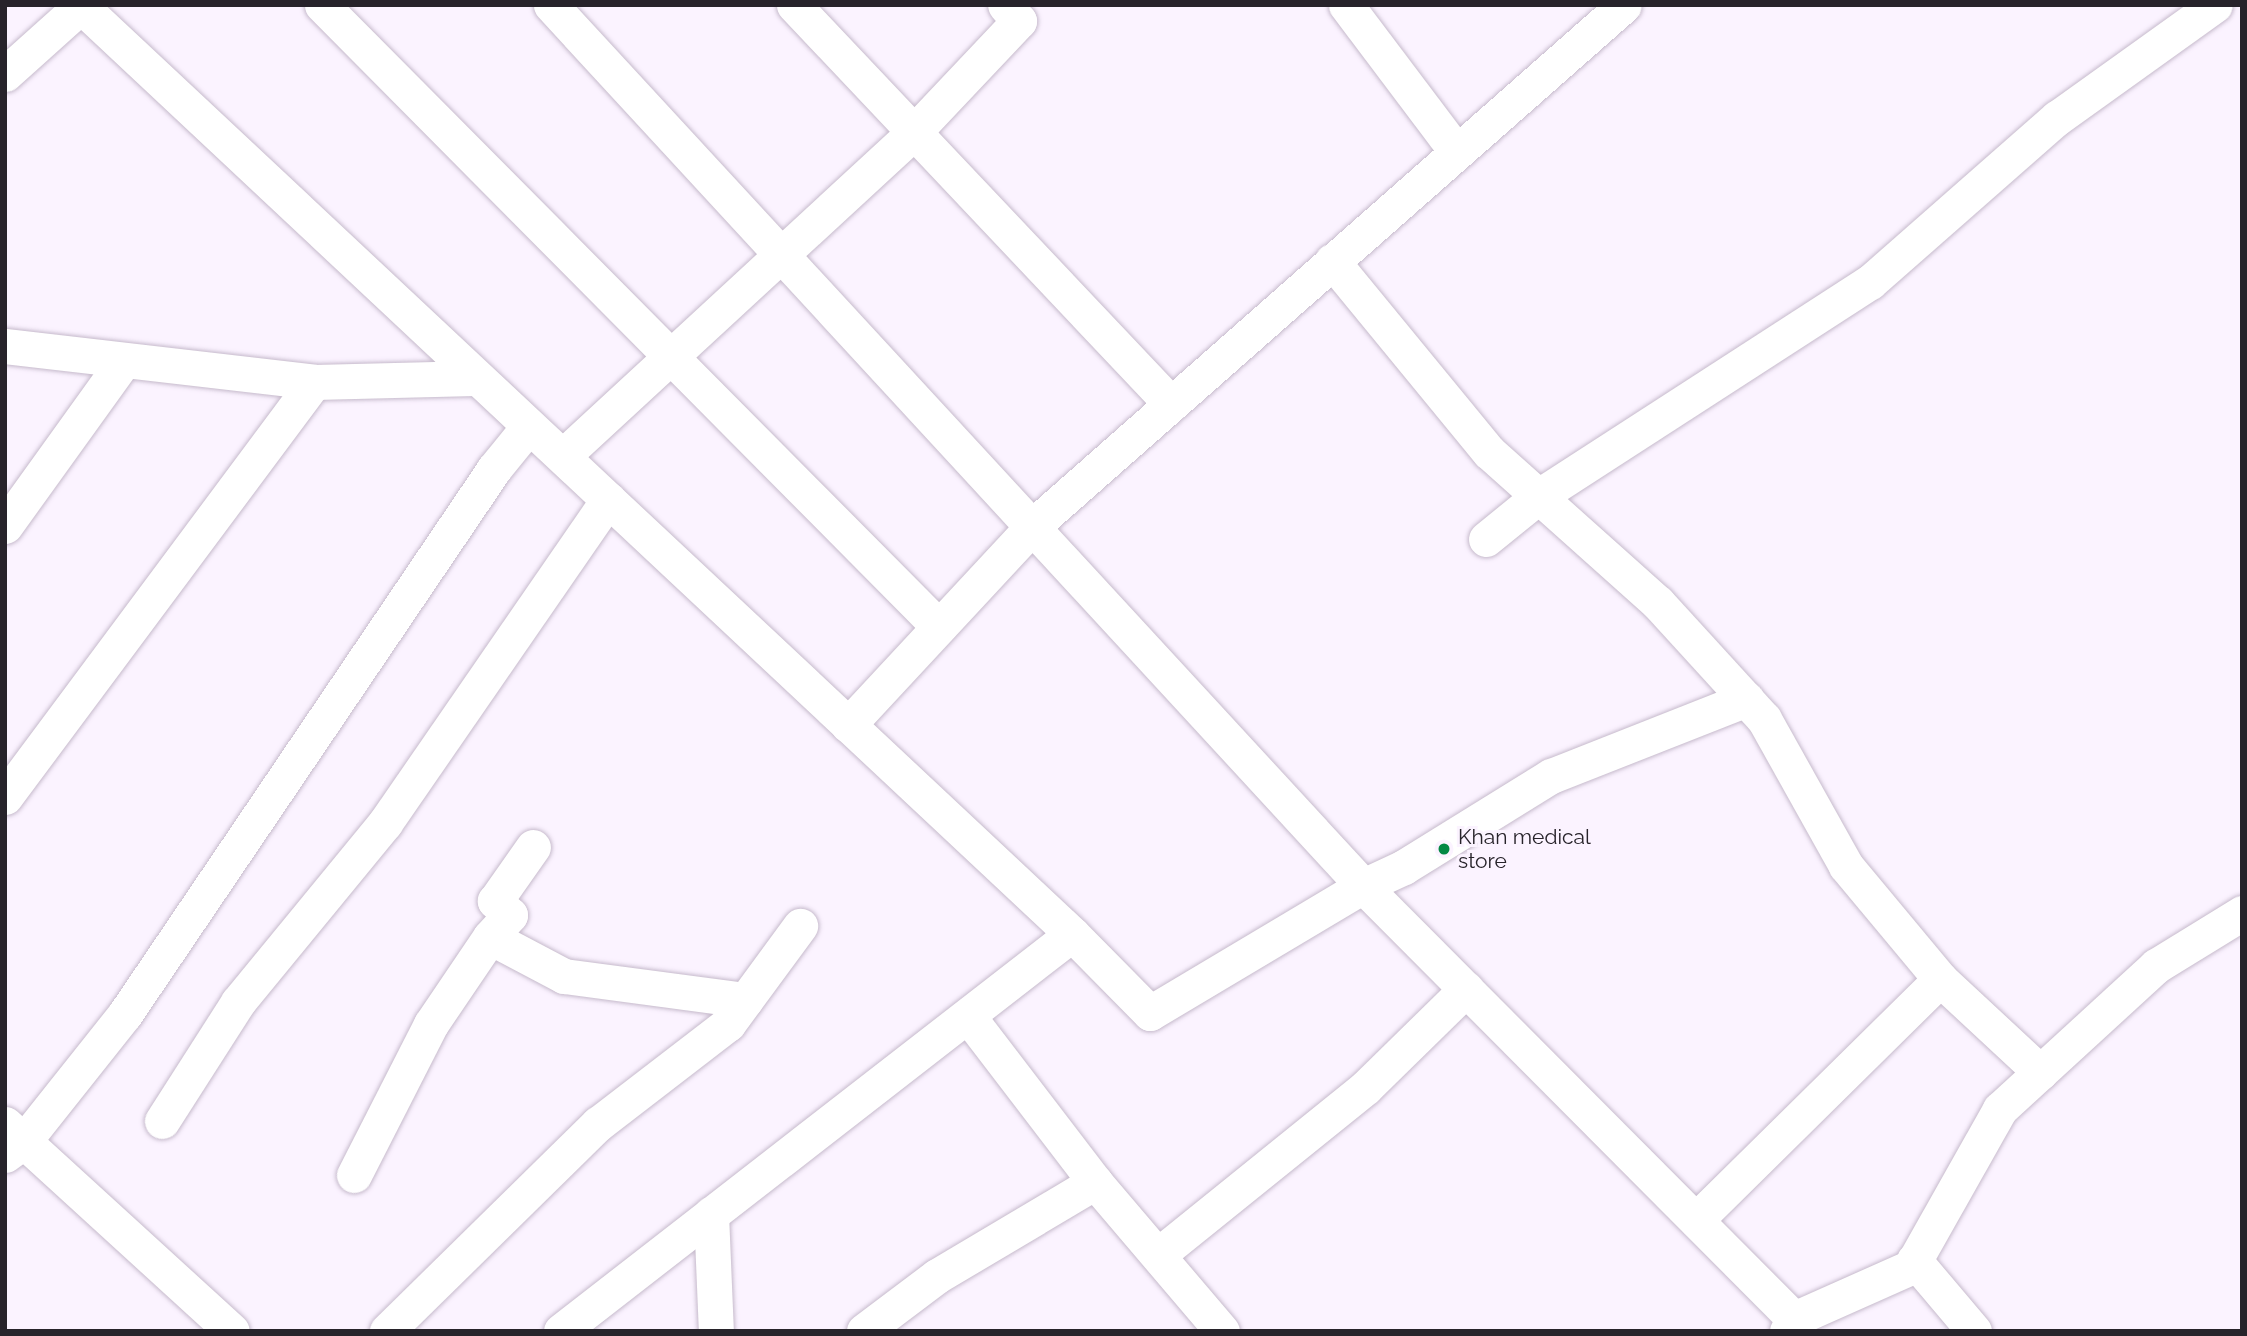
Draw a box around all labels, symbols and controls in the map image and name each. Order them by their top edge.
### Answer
place label: Khan medical store [1458,824,1591,874]
marker: Khan medical store [1436,841,1452,857]

